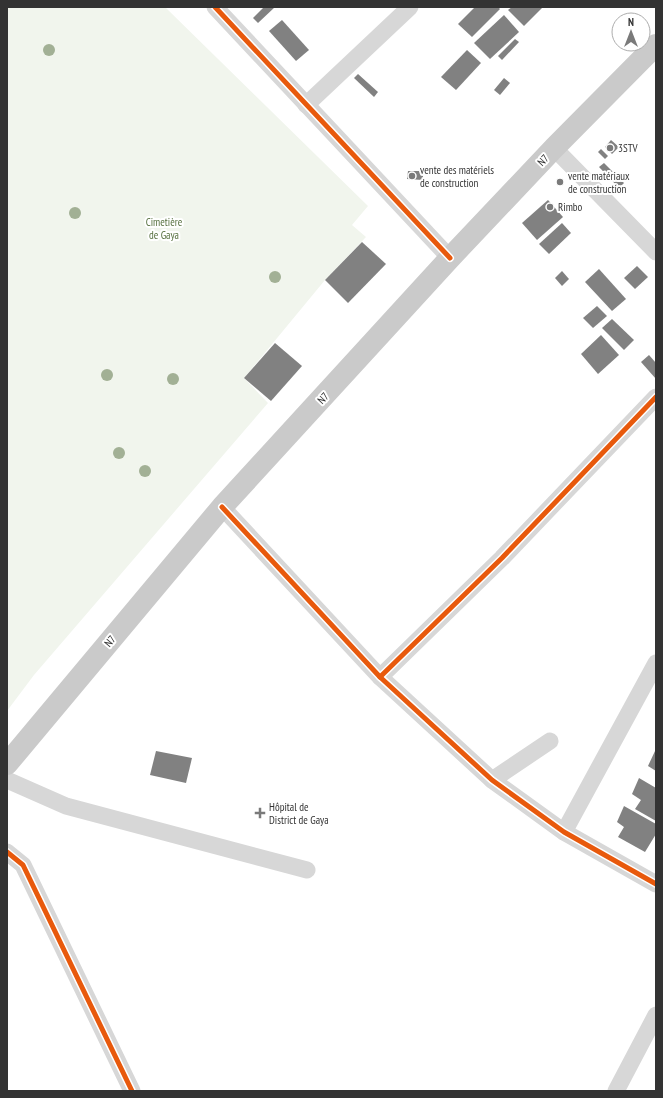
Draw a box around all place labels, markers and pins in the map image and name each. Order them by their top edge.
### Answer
place label: 3STV [618,141,638,155]
marker: 3STV [605,143,615,153]
place label: vente des matériels de construction [420,163,494,190]
place label: vente matériaux de construction [568,169,630,196]
marker: vente des matériels de construction [407,171,417,181]
marker: vente matériaux de construction [555,177,565,187]
place label: Rimbo [558,200,583,214]
marker: Rimbo [545,202,555,212]
place label: Hôpital de District de Gaya [269,800,329,827]
marker: Hôpital de District de Gaya [254,807,266,819]

